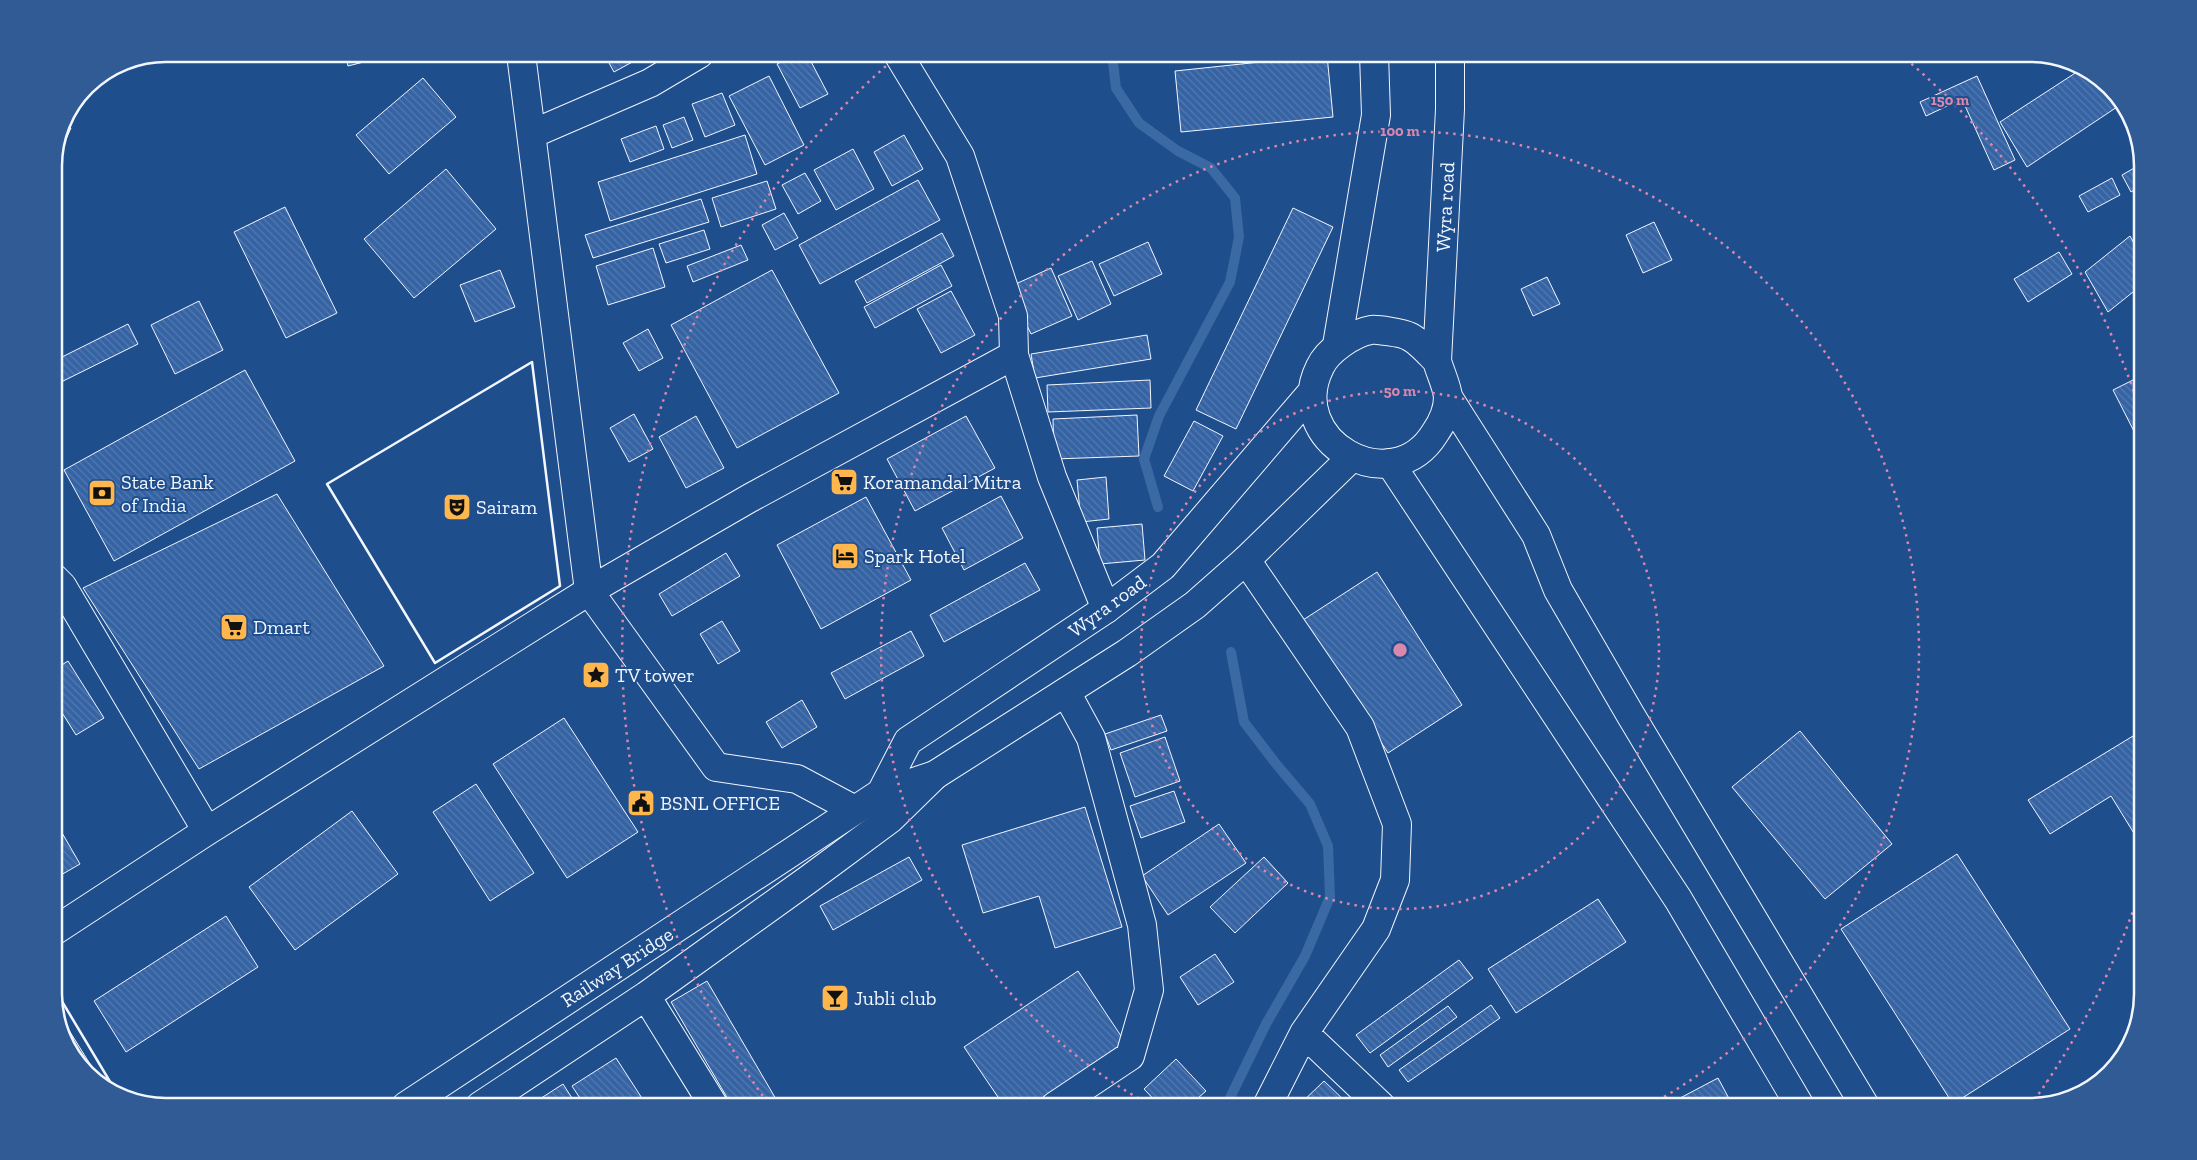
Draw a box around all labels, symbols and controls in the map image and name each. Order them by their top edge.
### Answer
text: 150 m [1931,91,1969,109]
text: 100 m [1380,122,1420,140]
street label: Wyra road [1431,161,1459,253]
text: 50 m [1384,382,1416,400]
supermarket icon: Koramandal Mitra [829,467,859,497]
place label: State Bank of India [121,470,214,517]
place label: Koramandal Mitra [863,470,1022,494]
bank icon: State Bank of India [87,478,117,508]
theatre icon: Sairam [442,492,472,522]
place label: Sairam [476,495,538,519]
hotel icon: Spark Hotel [830,541,860,571]
place label: Spark Hotel [864,544,966,568]
street label: Wyra road [1063,570,1151,642]
supermarket icon: Dmart [219,612,249,642]
place label: Dmart [253,615,310,639]
centre of rings [1391,641,1409,659]
place icon: TV tower [581,660,611,690]
place label: TV tower [615,663,695,687]
public building icon: BSNL OFFICE [626,788,656,818]
place label: BSNL OFFICE [660,791,780,815]
street label: Railway Bridge [556,922,678,1012]
bar icon: Jubli club [820,983,850,1013]
place label: Jubli club [854,986,937,1010]

